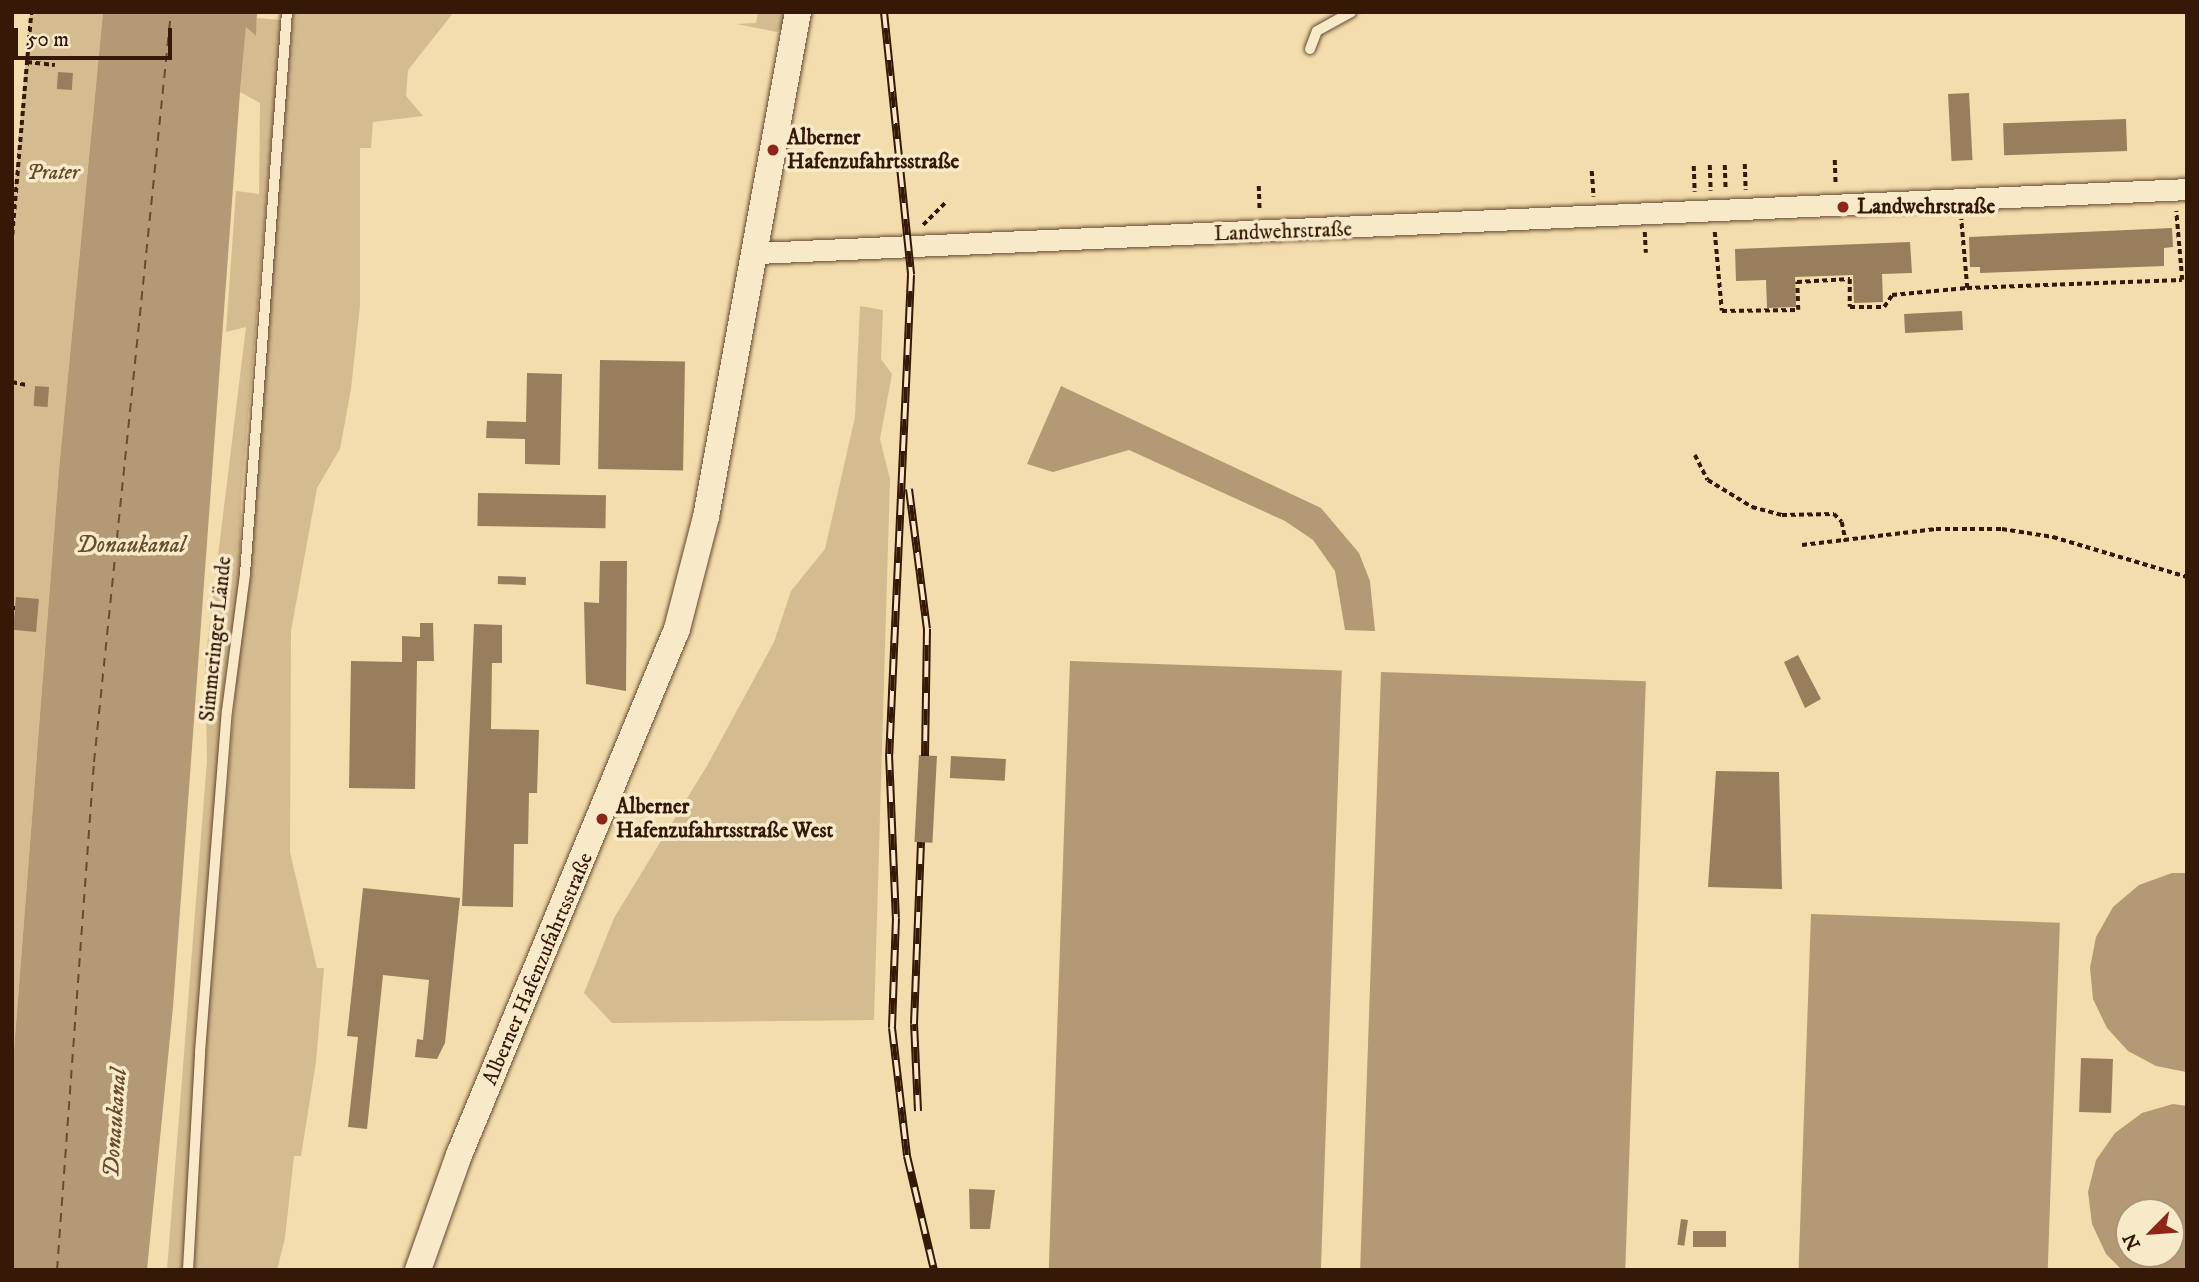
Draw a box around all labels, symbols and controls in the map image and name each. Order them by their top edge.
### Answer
scale bar [18,14,175,58]
text: 50 m [27,27,69,53]
place label: Alberner Hafenzufahrtsstraße [787,125,959,175]
marker: Alberner Hafenzufahrtsstraße [765,142,781,158]
park label: Prater [27,160,79,186]
place label: Landwehrstraße [1857,194,1995,220]
marker: Landwehrstraße [1835,199,1851,215]
street label: Landwehrstraße [1214,217,1352,247]
water label: Donaukanal [76,532,186,560]
street label: Simmeringer Lände [195,555,237,723]
place label: Alberner Hafenzufahrtsstraße West [616,794,833,844]
marker: Alberner Hafenzufahrtsstraße West [594,811,610,827]
street label: Alberner Hafenzufahrtsstraße [478,849,598,1089]
water label: Donaukanal [98,1067,134,1179]
north arrow [2115,1198,2185,1268]
text: N [2119,1229,2146,1253]

